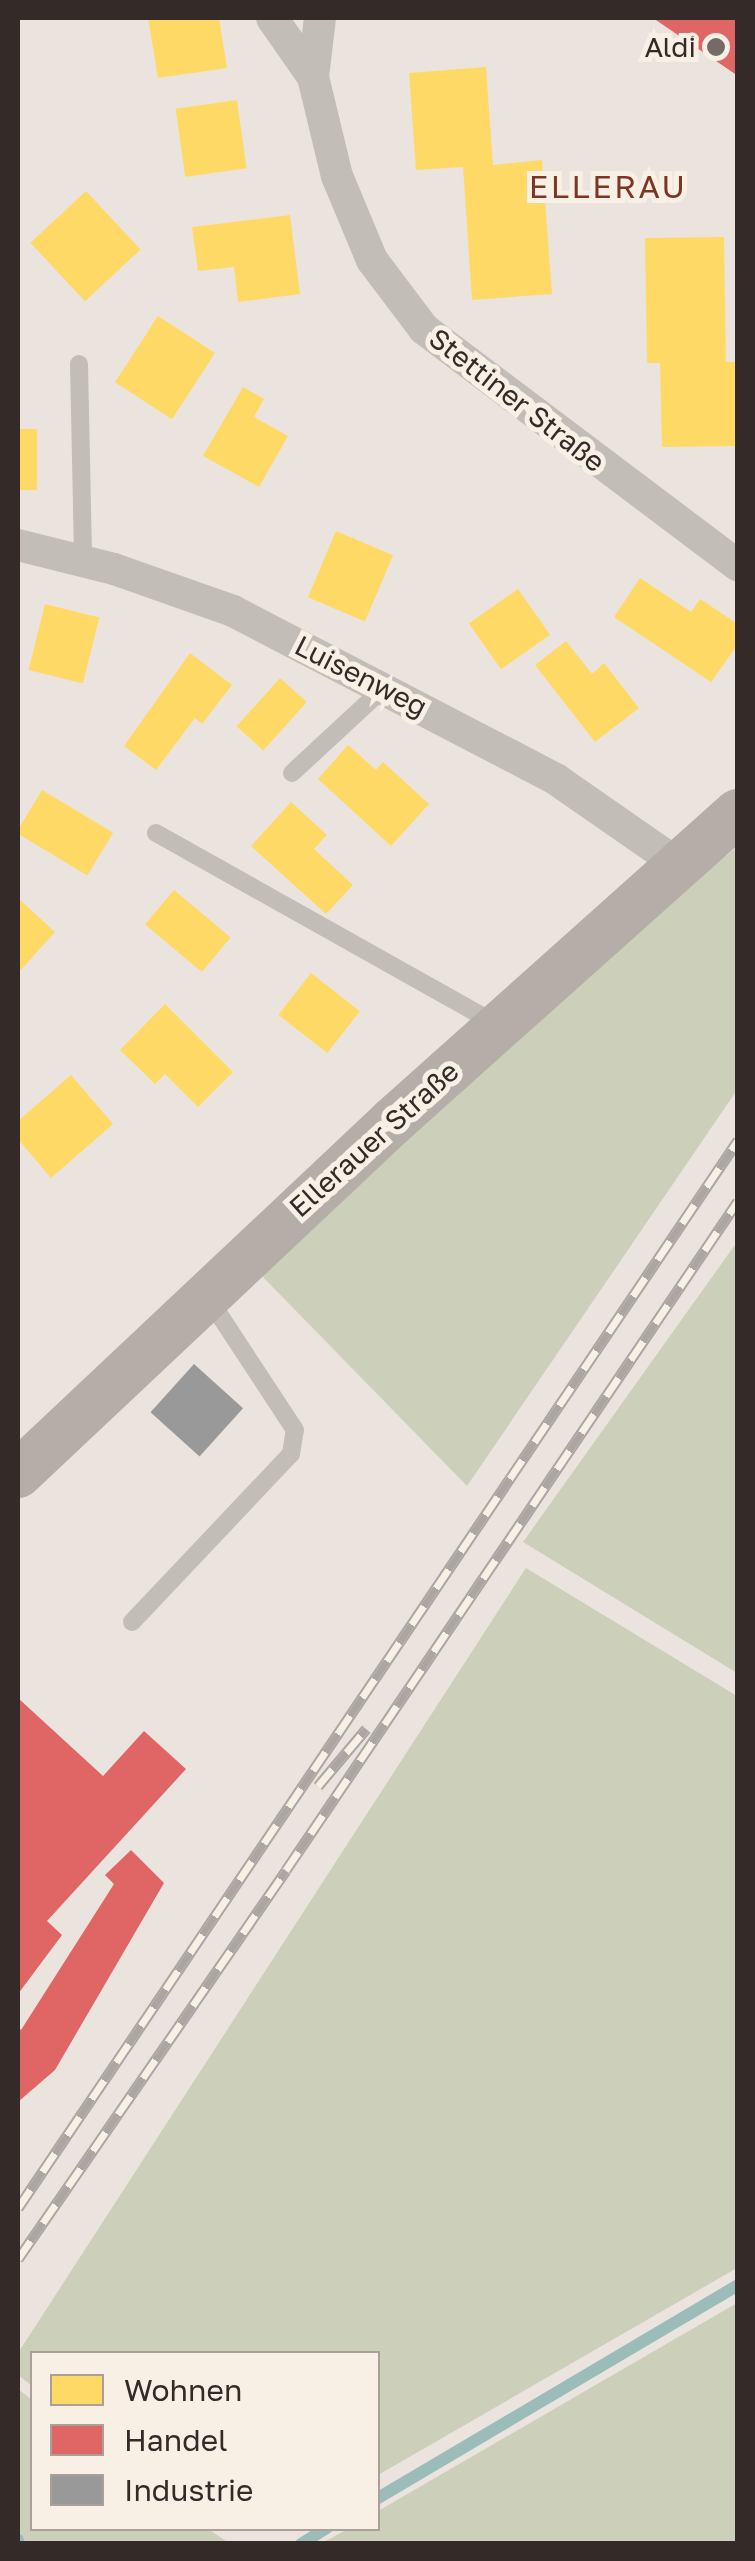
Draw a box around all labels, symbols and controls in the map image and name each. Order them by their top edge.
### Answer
place label: Aldi [644,30,696,64]
marker: Aldi [705,36,727,58]
district label: ELLERAU [529,167,687,205]
street label: Stettiner Straße [423,321,611,479]
street label: Luisenweg [289,628,433,724]
street label: Ellerauer Straße [282,1054,466,1224]
legend [30,2351,380,2531]
text: Wohnen [124,2372,242,2408]
text: Handel [124,2422,228,2458]
text: Industrie [124,2472,254,2508]

